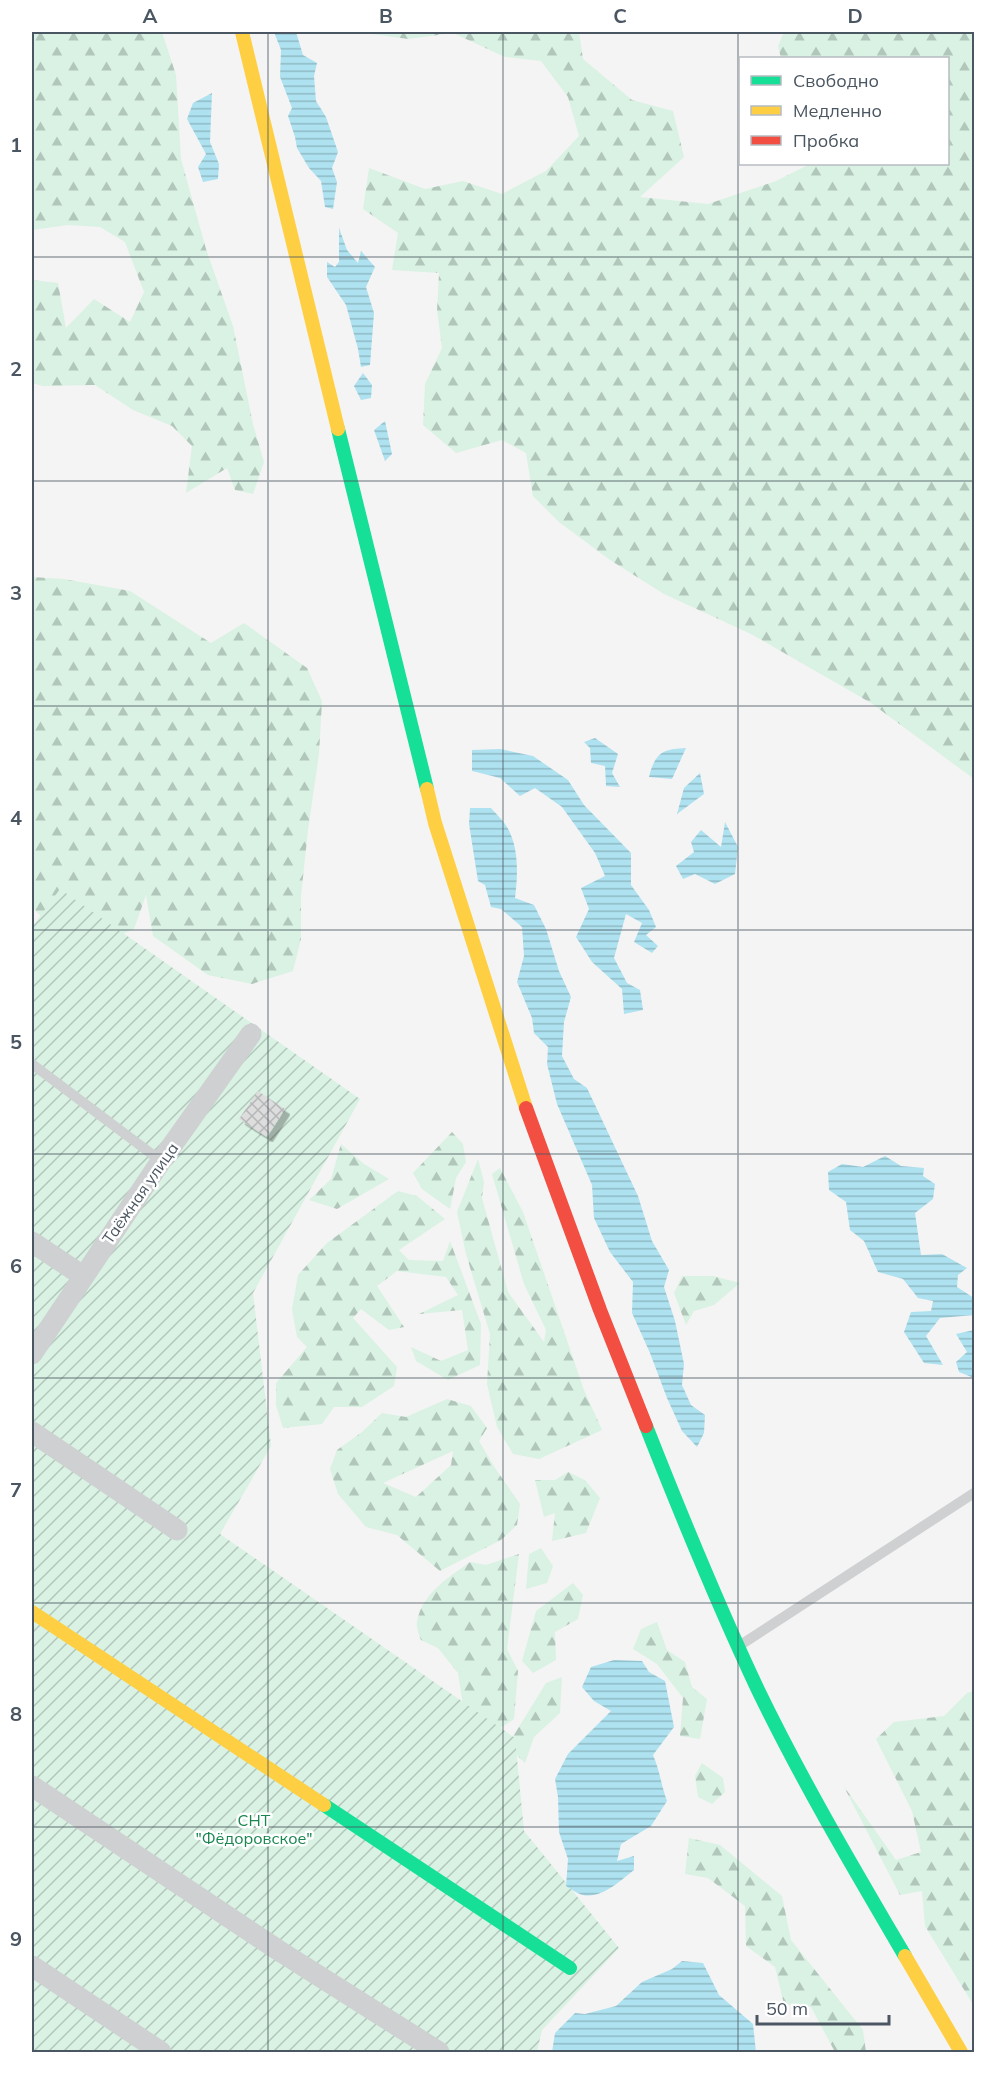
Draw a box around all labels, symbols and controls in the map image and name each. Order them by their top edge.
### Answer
text: A [143,3,158,28]
text: B [379,3,393,28]
text: C [613,3,627,28]
text: D [847,3,863,28]
legend [739,57,949,165]
text: Свободно [793,69,879,92]
text: Медленно [793,99,882,122]
text: Пробка [793,129,859,152]
text: 1 [10,132,22,157]
text: 2 [10,356,22,381]
text: 3 [10,580,22,605]
text: 4 [10,805,22,830]
text: 5 [10,1029,22,1054]
street label: Таёжная улица [98,1139,182,1247]
text: 6 [10,1253,22,1278]
text: 7 [10,1477,22,1502]
text: 8 [10,1701,22,1726]
park label: СНТ "Фёдоровское" [195,1810,313,1848]
text: 9 [10,1926,22,1951]
scale bar [757,1988,889,2026]
text: 50 m [766,1997,808,2020]

